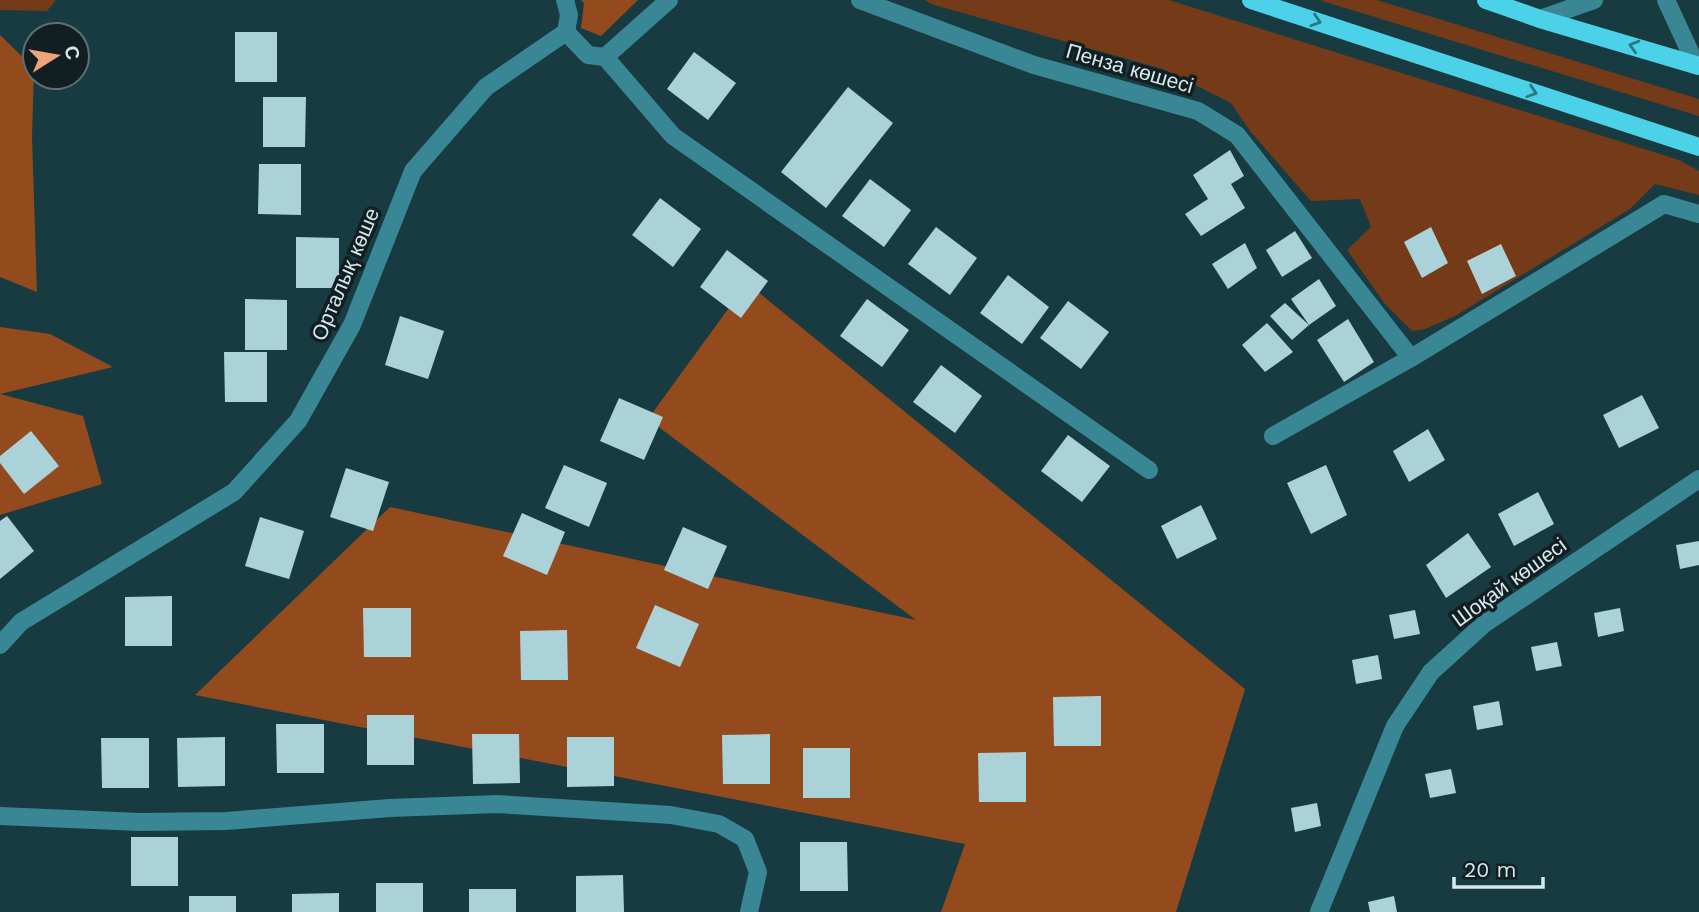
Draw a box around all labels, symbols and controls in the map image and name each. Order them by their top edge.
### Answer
one-way arrow [1309,13,1321,27]
north arrow [21,21,91,91]
street label: Пенза көшесі [1063,38,1197,98]
one-way arrow [1628,40,1640,54]
text: С [60,44,85,62]
one-way arrow [1525,84,1537,98]
street label: Орталық көше [306,204,384,344]
street label: Шоқай көшесі [1447,532,1571,632]
scale bar [1454,846,1543,890]
text: 20 m [1464,857,1516,882]

